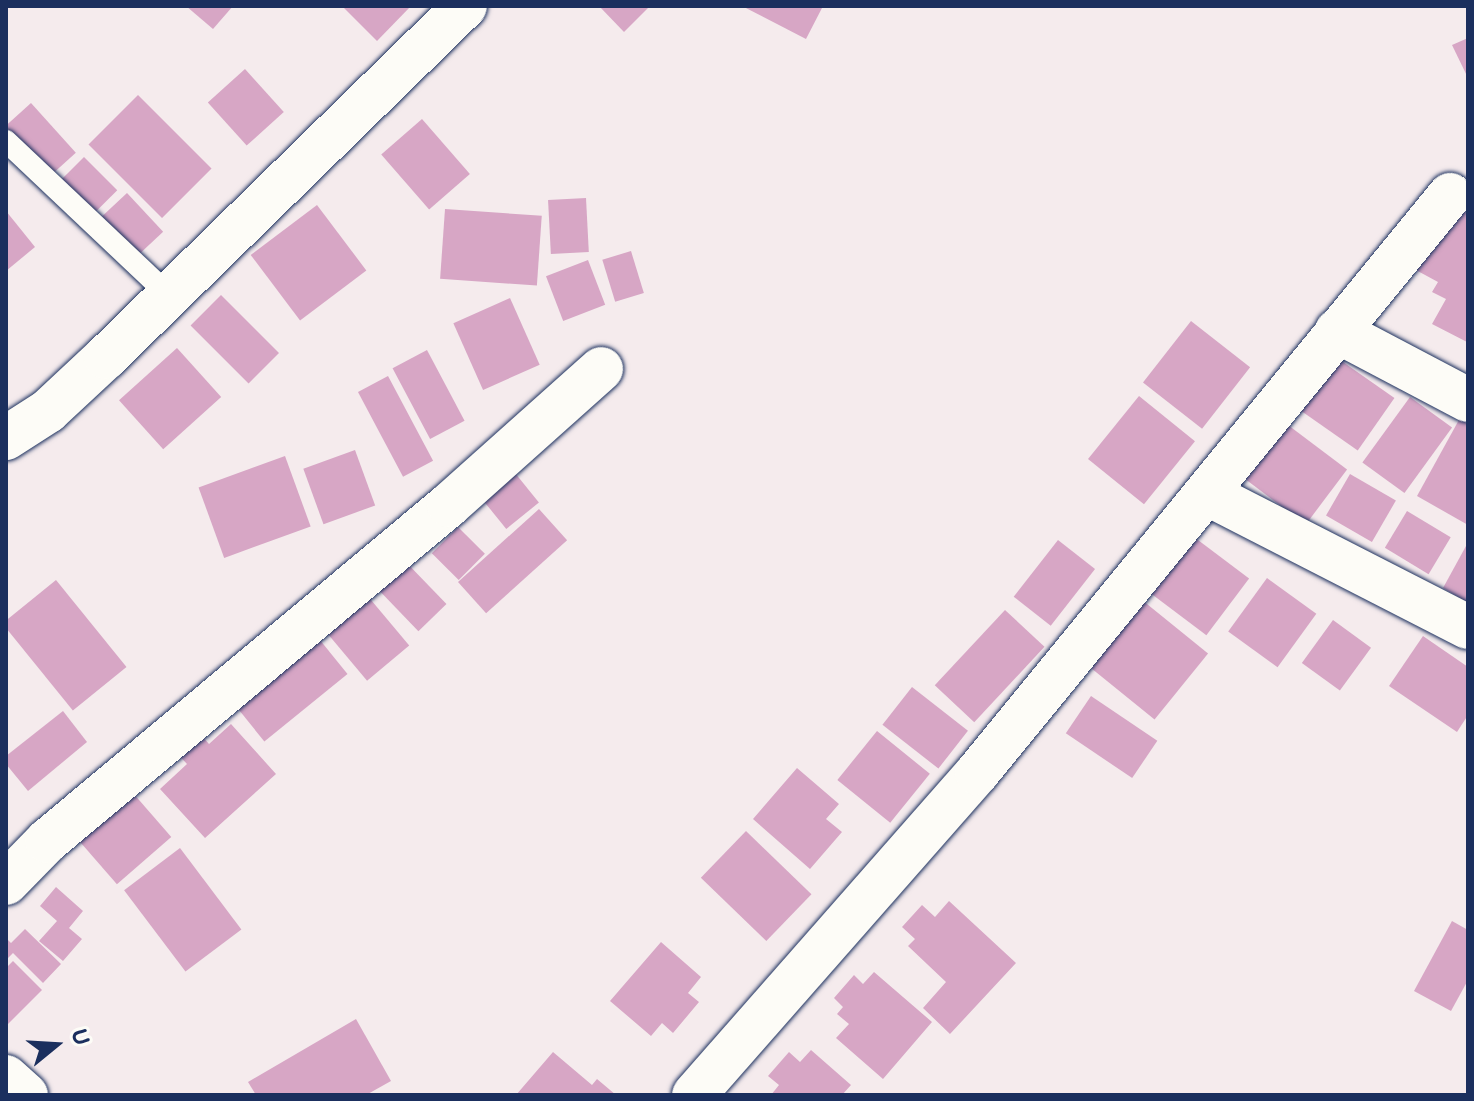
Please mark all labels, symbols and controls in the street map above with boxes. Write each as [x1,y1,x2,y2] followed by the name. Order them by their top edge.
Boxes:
[16,1005,96,1085] north arrow
[64,1026,95,1049] text: U

